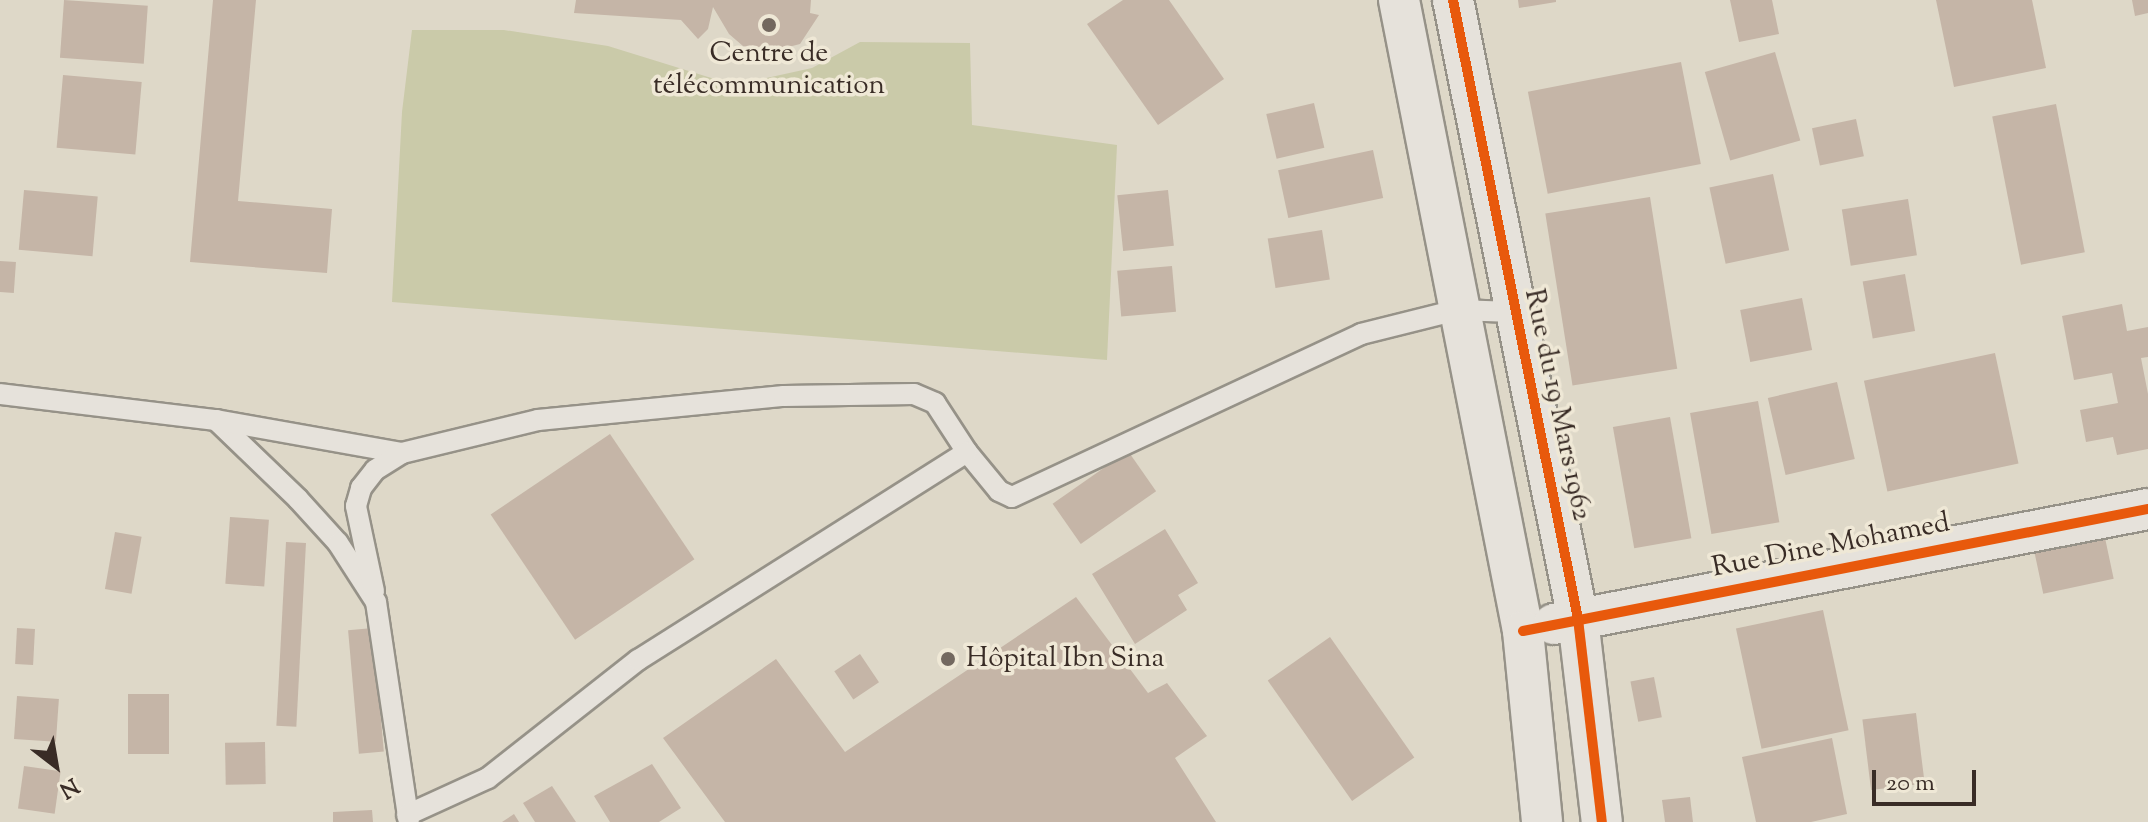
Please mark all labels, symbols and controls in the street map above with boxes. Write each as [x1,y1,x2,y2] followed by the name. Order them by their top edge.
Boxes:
[760,16,778,34] marker: Centre de télécommunication
[653,37,885,103] place label: Centre de télécommunication
[1516,286,1598,524] street label: Rue du 19 Mars 1962
[1709,506,1953,586] street label: Rue Dine Mohamed
[966,642,1164,676] place label: Hôpital Ibn Sina
[937,648,959,670] marker: Hôpital Ibn Sina
[16,726,96,806] north arrow
[1876,754,1980,804] scale bar
[1886,767,1935,801] text: 20 m
[53,768,84,805] text: N

